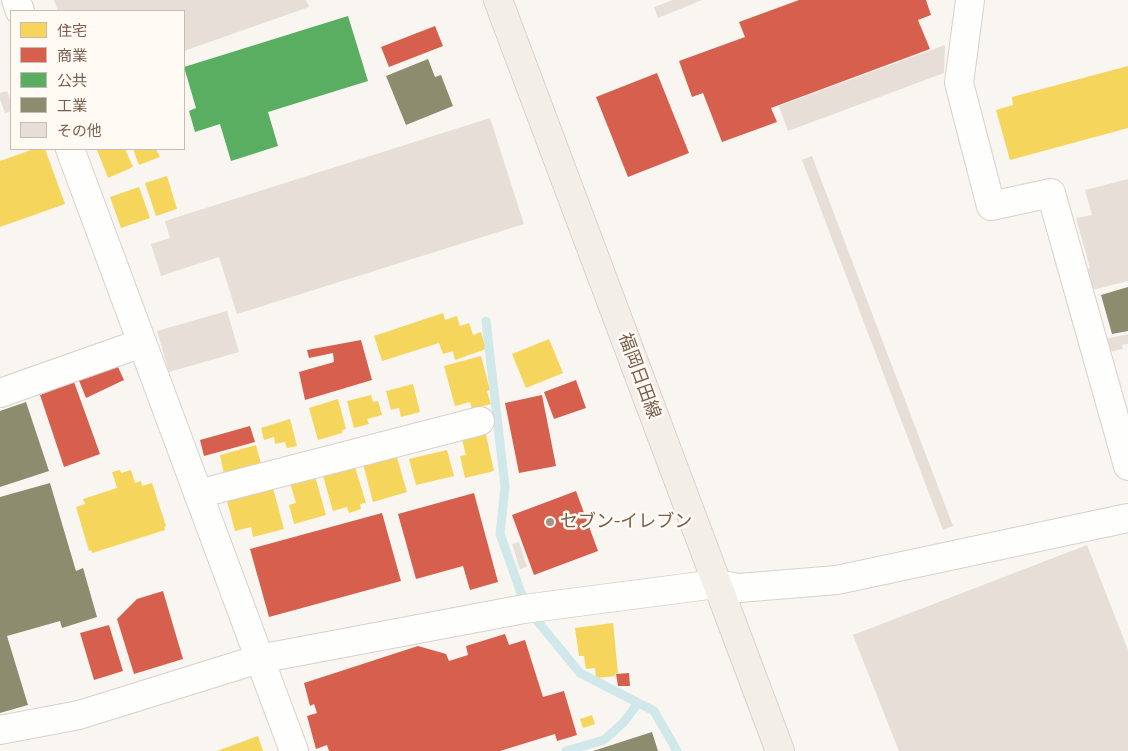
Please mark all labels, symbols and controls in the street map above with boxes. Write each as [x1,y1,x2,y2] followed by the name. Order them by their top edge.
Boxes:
[10,10,185,150] legend
[57,22,87,40] text: 住宅
[57,47,87,65] text: 商業
[57,72,87,90] text: 公共
[57,97,87,115] text: 工業
[57,122,102,140] text: その他
[613,330,665,422] street label: 福岡日田線
[560,511,692,533] place label: セブン-イレブン
[544,516,556,528] marker: セブン-イレブン

